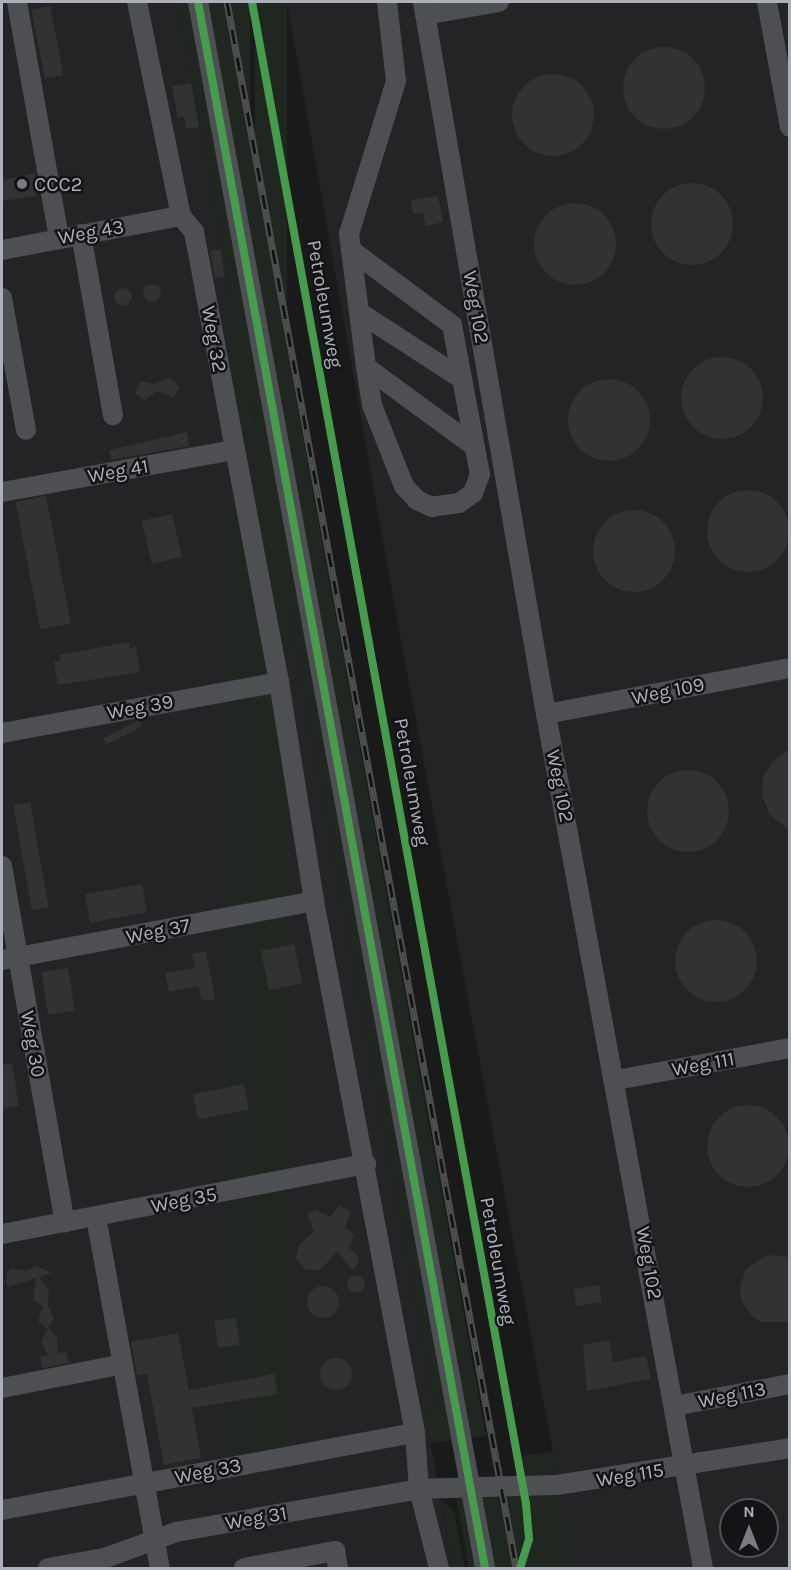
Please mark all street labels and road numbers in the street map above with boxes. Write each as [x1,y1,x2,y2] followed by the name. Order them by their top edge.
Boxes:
[56,214,126,250] street label: Weg 43
[302,238,348,370] street label: Petroleumweg
[458,269,494,345] street label: Weg 102
[196,304,232,374] street label: Weg 32
[86,454,150,488] street label: Weg 41
[630,672,706,710] street label: Weg 109
[105,689,175,725] street label: Weg 39
[389,716,435,848] street label: Petroleumweg
[541,748,579,824] street label: Weg 102
[124,913,192,949] street label: Weg 37
[15,1009,51,1079] street label: Weg 30
[670,1047,736,1081] street label: Weg 111
[149,1182,219,1218] street label: Weg 35
[475,1195,521,1327] street label: Petroleumweg
[631,1225,667,1301] street label: Weg 102
[696,1377,768,1413] street label: Weg 113
[173,1453,243,1489] street label: Weg 33
[595,1458,665,1492] street label: Weg 115
[223,1501,289,1535] street label: Weg 31

